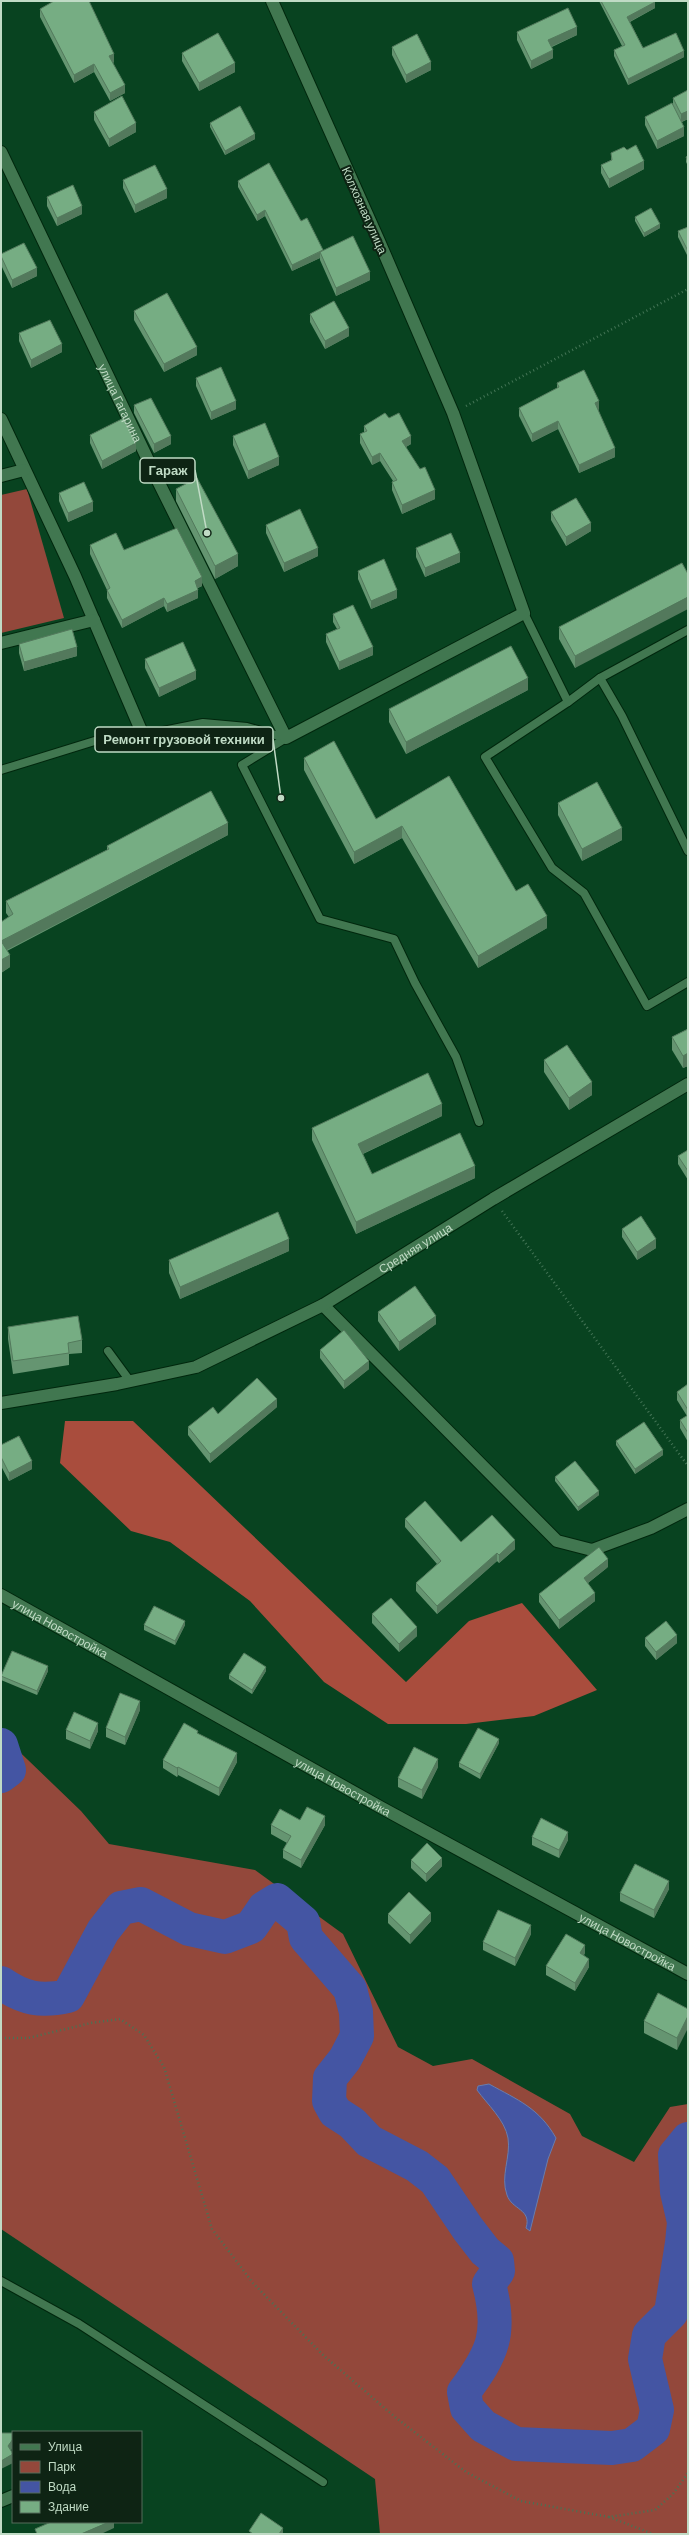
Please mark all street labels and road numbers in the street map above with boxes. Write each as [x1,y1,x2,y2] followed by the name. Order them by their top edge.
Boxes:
[339,164,391,256] street label: Колхозная улица
[95,361,146,445] street label: улица Гагарина
[376,1219,454,1276] street label: Средняя улица
[10,1596,111,1661] street label: улица Новостройка
[292,1754,394,1819] street label: улица Новостройка
[577,1909,679,1973] street label: улица Новостройка

